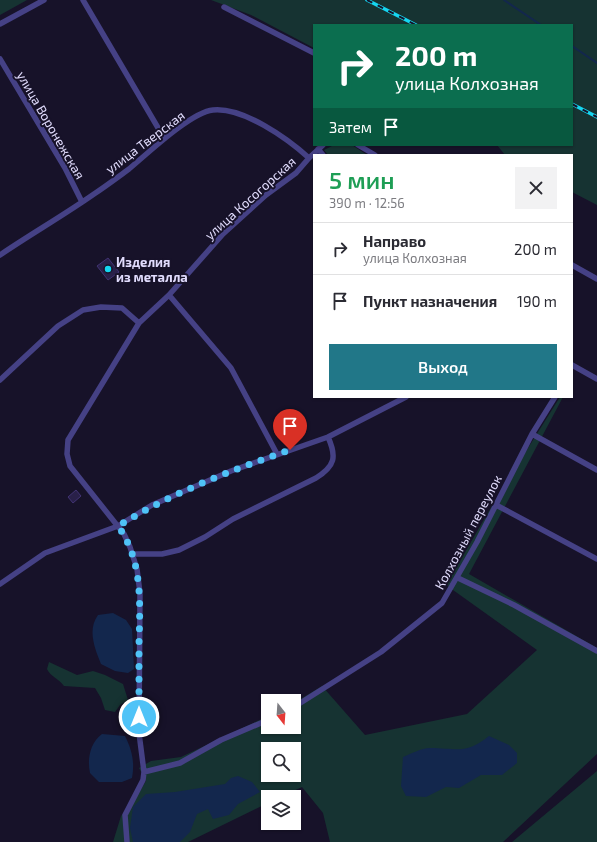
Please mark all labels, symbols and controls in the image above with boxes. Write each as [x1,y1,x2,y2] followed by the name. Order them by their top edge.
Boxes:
[395,38,477,72] text: 200 m
[329,40,381,92] icon: right
[14,68,88,182] street label: улица Воронежская
[395,72,539,94] text: улица Колхозная
[102,107,188,177] street label: улица Тверская
[380,116,402,138] icon: arrive
[329,118,372,136] text: Затем
[201,153,299,243] street label: улица Косогорская
[329,165,394,194] text: 5 мин
[515,167,557,209] button: close
[329,195,405,211] text: 390 m · 12:56
[363,232,426,250] text: Направо
[329,238,351,260] icon: right
[514,240,557,258] text: 200 m
[363,250,467,266] text: улица Колхозная
[116,254,188,285] place label: Изделия из металла
[103,264,113,274] marker: Изделия из металла
[329,290,351,312] icon: arrive
[363,292,497,310] text: Пункт назначения
[517,292,557,310] text: 190 m
[329,344,557,390] button: Выход
[273,409,307,450] pin
[279,415,301,437] icon: arrive
[431,472,505,592] street label: Колхозный переулок
[261,694,301,734] north arrow
[261,694,301,830] map controls
[118,696,160,738] position arrow
[261,742,301,782] button: search
[261,790,301,830] button: layers

